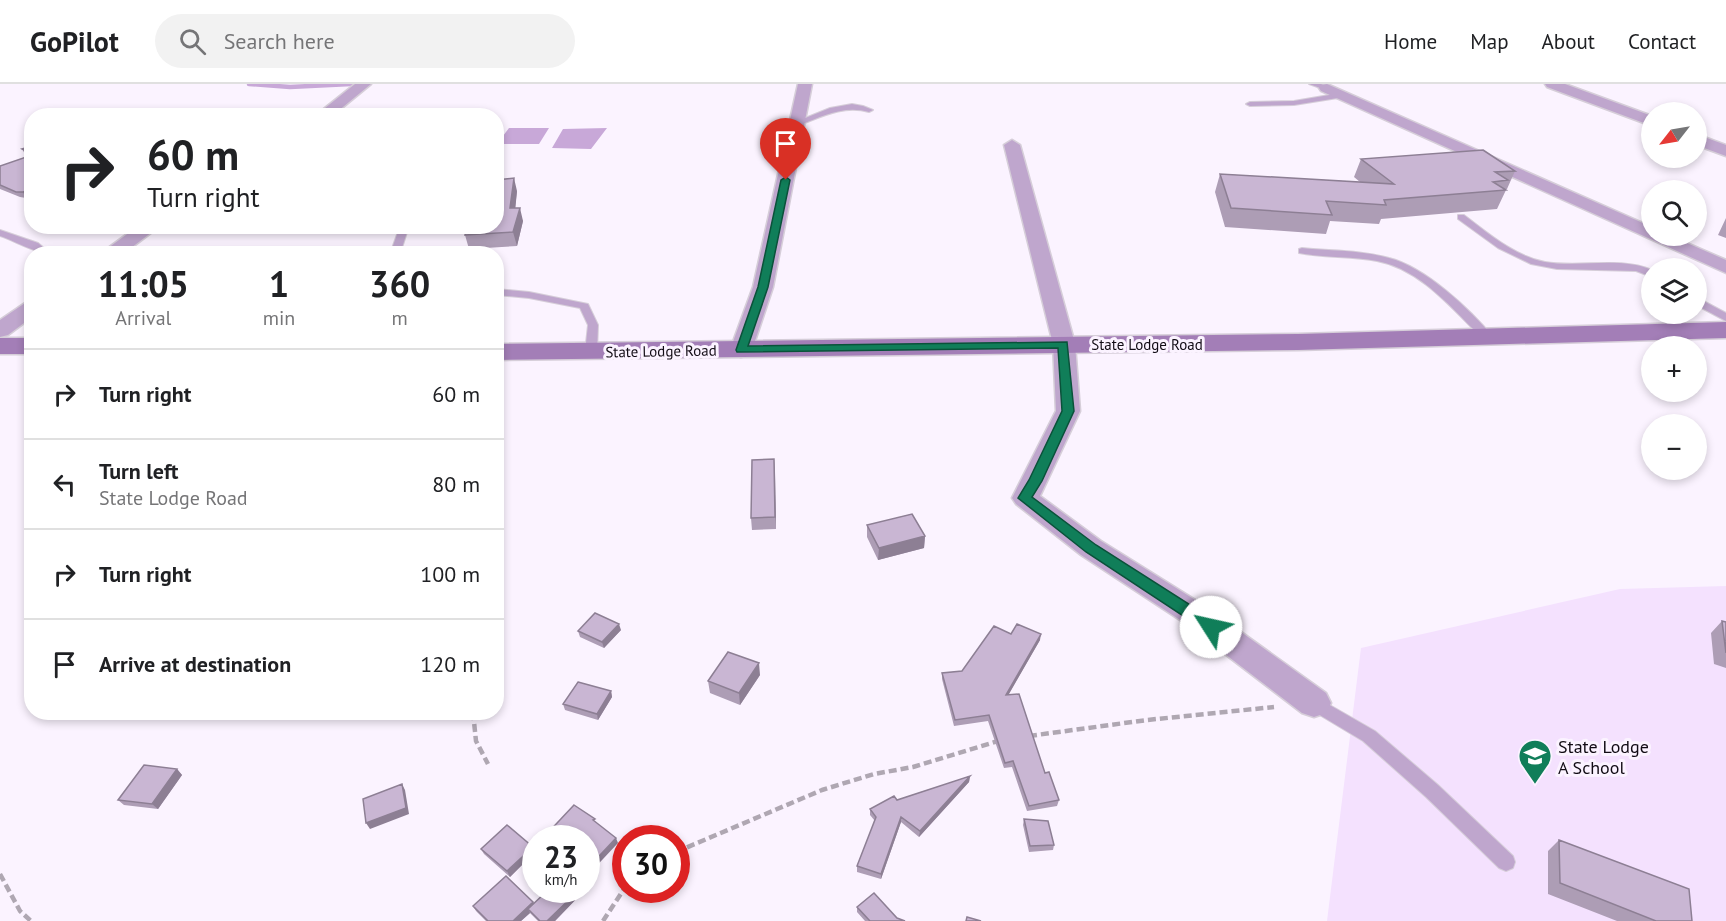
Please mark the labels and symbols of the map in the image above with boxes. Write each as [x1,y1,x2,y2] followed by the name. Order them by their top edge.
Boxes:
[1641,102,1707,168] north arrow
[760,118,811,180] pin
[1091,335,1203,354] street label: State Lodge Road
[605,341,717,361] street label: State Lodge Road
[1179,595,1243,659] position arrow
[1558,735,1649,779] place label: State Lodge A School
[1517,738,1553,785] school or university icon: State Lodge A School
[612,825,690,903] speed limit sign: 30

